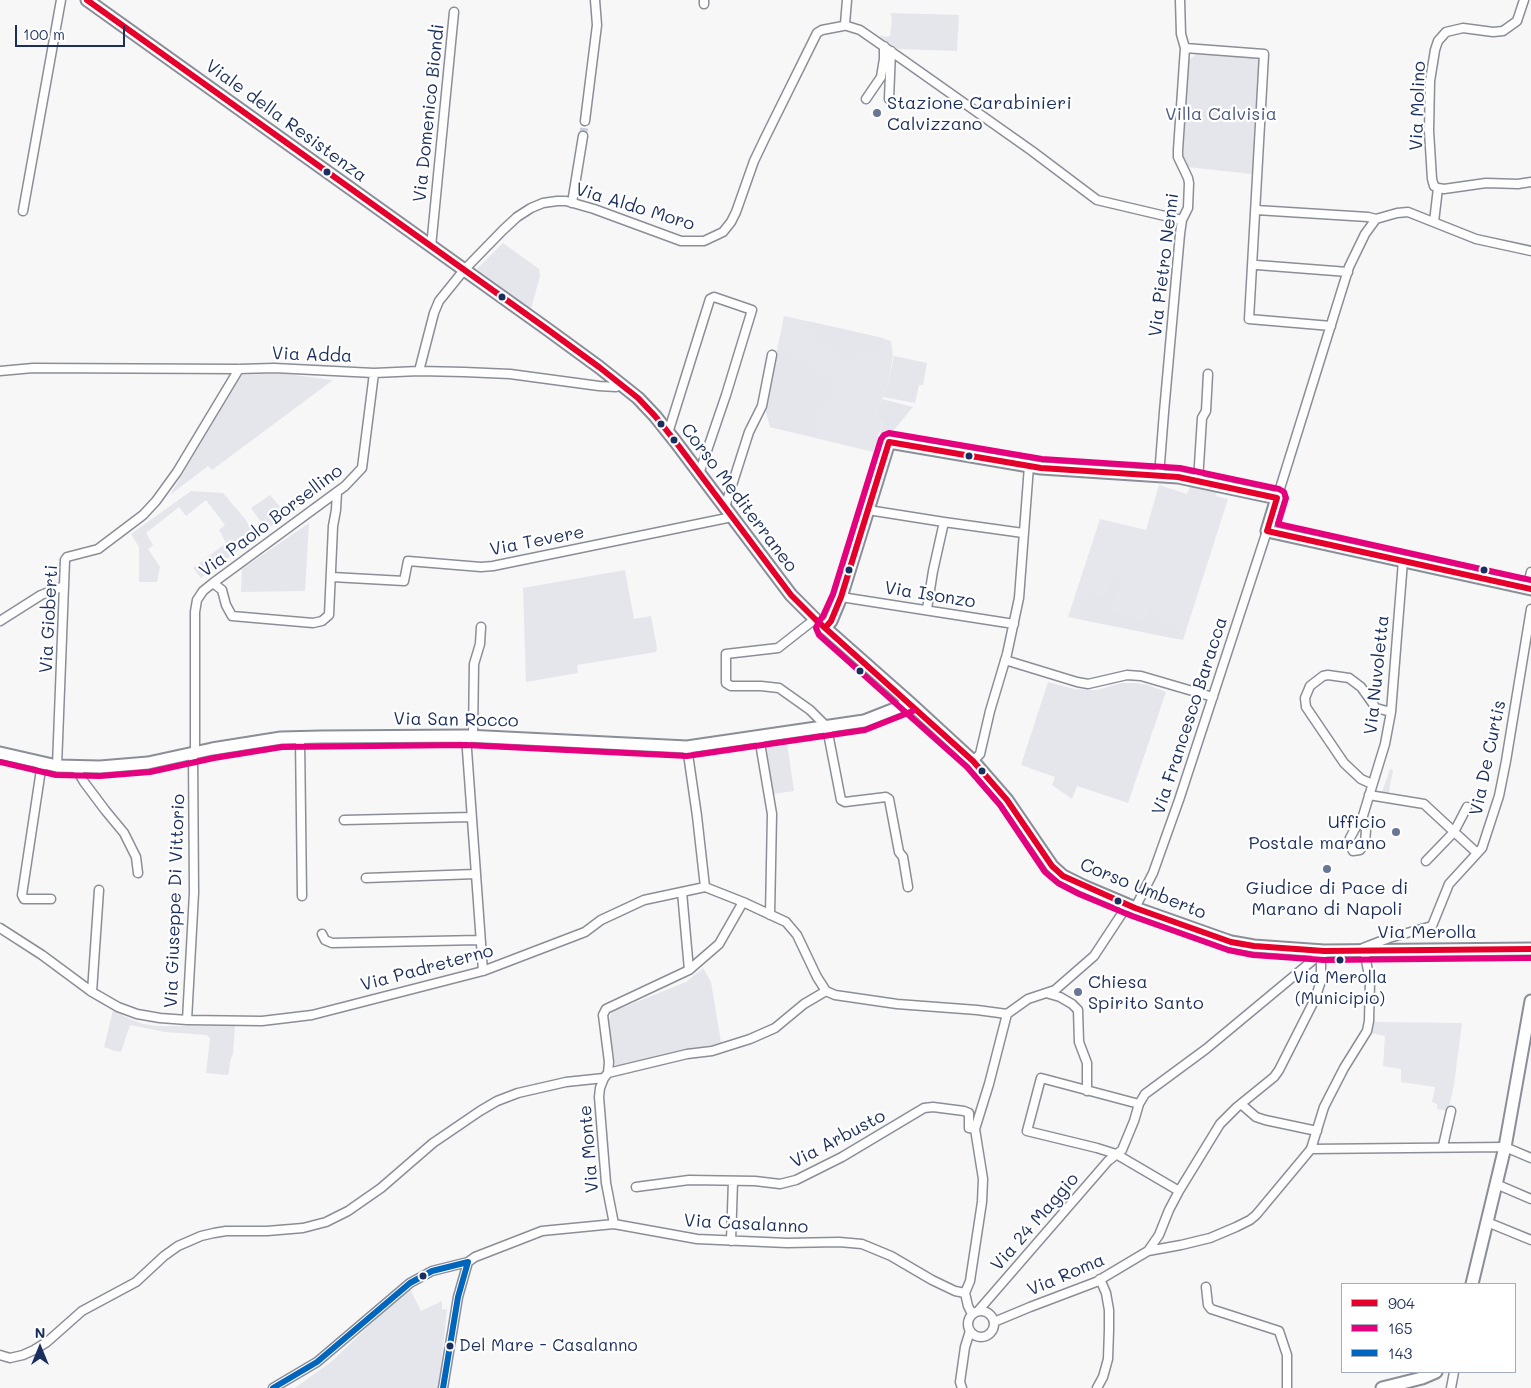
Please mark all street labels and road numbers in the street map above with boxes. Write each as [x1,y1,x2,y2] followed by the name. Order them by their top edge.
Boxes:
[409,23,449,203] street label: Via Domenico Biondi
[201,55,371,187] street label: Viale della Resistenza
[1406,61,1430,151] street label: Via Molino
[573,179,697,235] street label: Via Aldo Moro
[1144,192,1184,338] street label: Via Pietro Nenni
[271,343,353,367] street label: Via Adda
[676,420,802,576] street label: Corso Mediterraneo
[195,460,347,582] street label: Via Paolo Borsellino
[488,521,586,561] street label: Via Tevere
[35,564,63,674] street label: Via Gioberti
[883,577,977,613] street label: Via Isonzo
[1148,614,1232,818] street label: Via Francesco Baracca
[1360,614,1394,736] street label: Via Nuvoletta
[1465,698,1511,818] street label: Via De Curtis
[393,708,519,732] street label: Via San Rocco
[160,794,190,1008] street label: Via Giuseppe Di Vittorio
[1077,854,1209,924] street label: Corso Umberto
[1377,921,1477,943] street label: Via Merolla
[358,940,496,996] street label: Via Padreterno
[574,1104,604,1194] street label: Via Monte
[787,1105,889,1173] street label: Via Arbusto
[986,1168,1084,1276] street label: Via 24 Maggio
[683,1210,809,1238] street label: Via Casalanno
[1024,1249,1108,1301] street label: Via Roma

